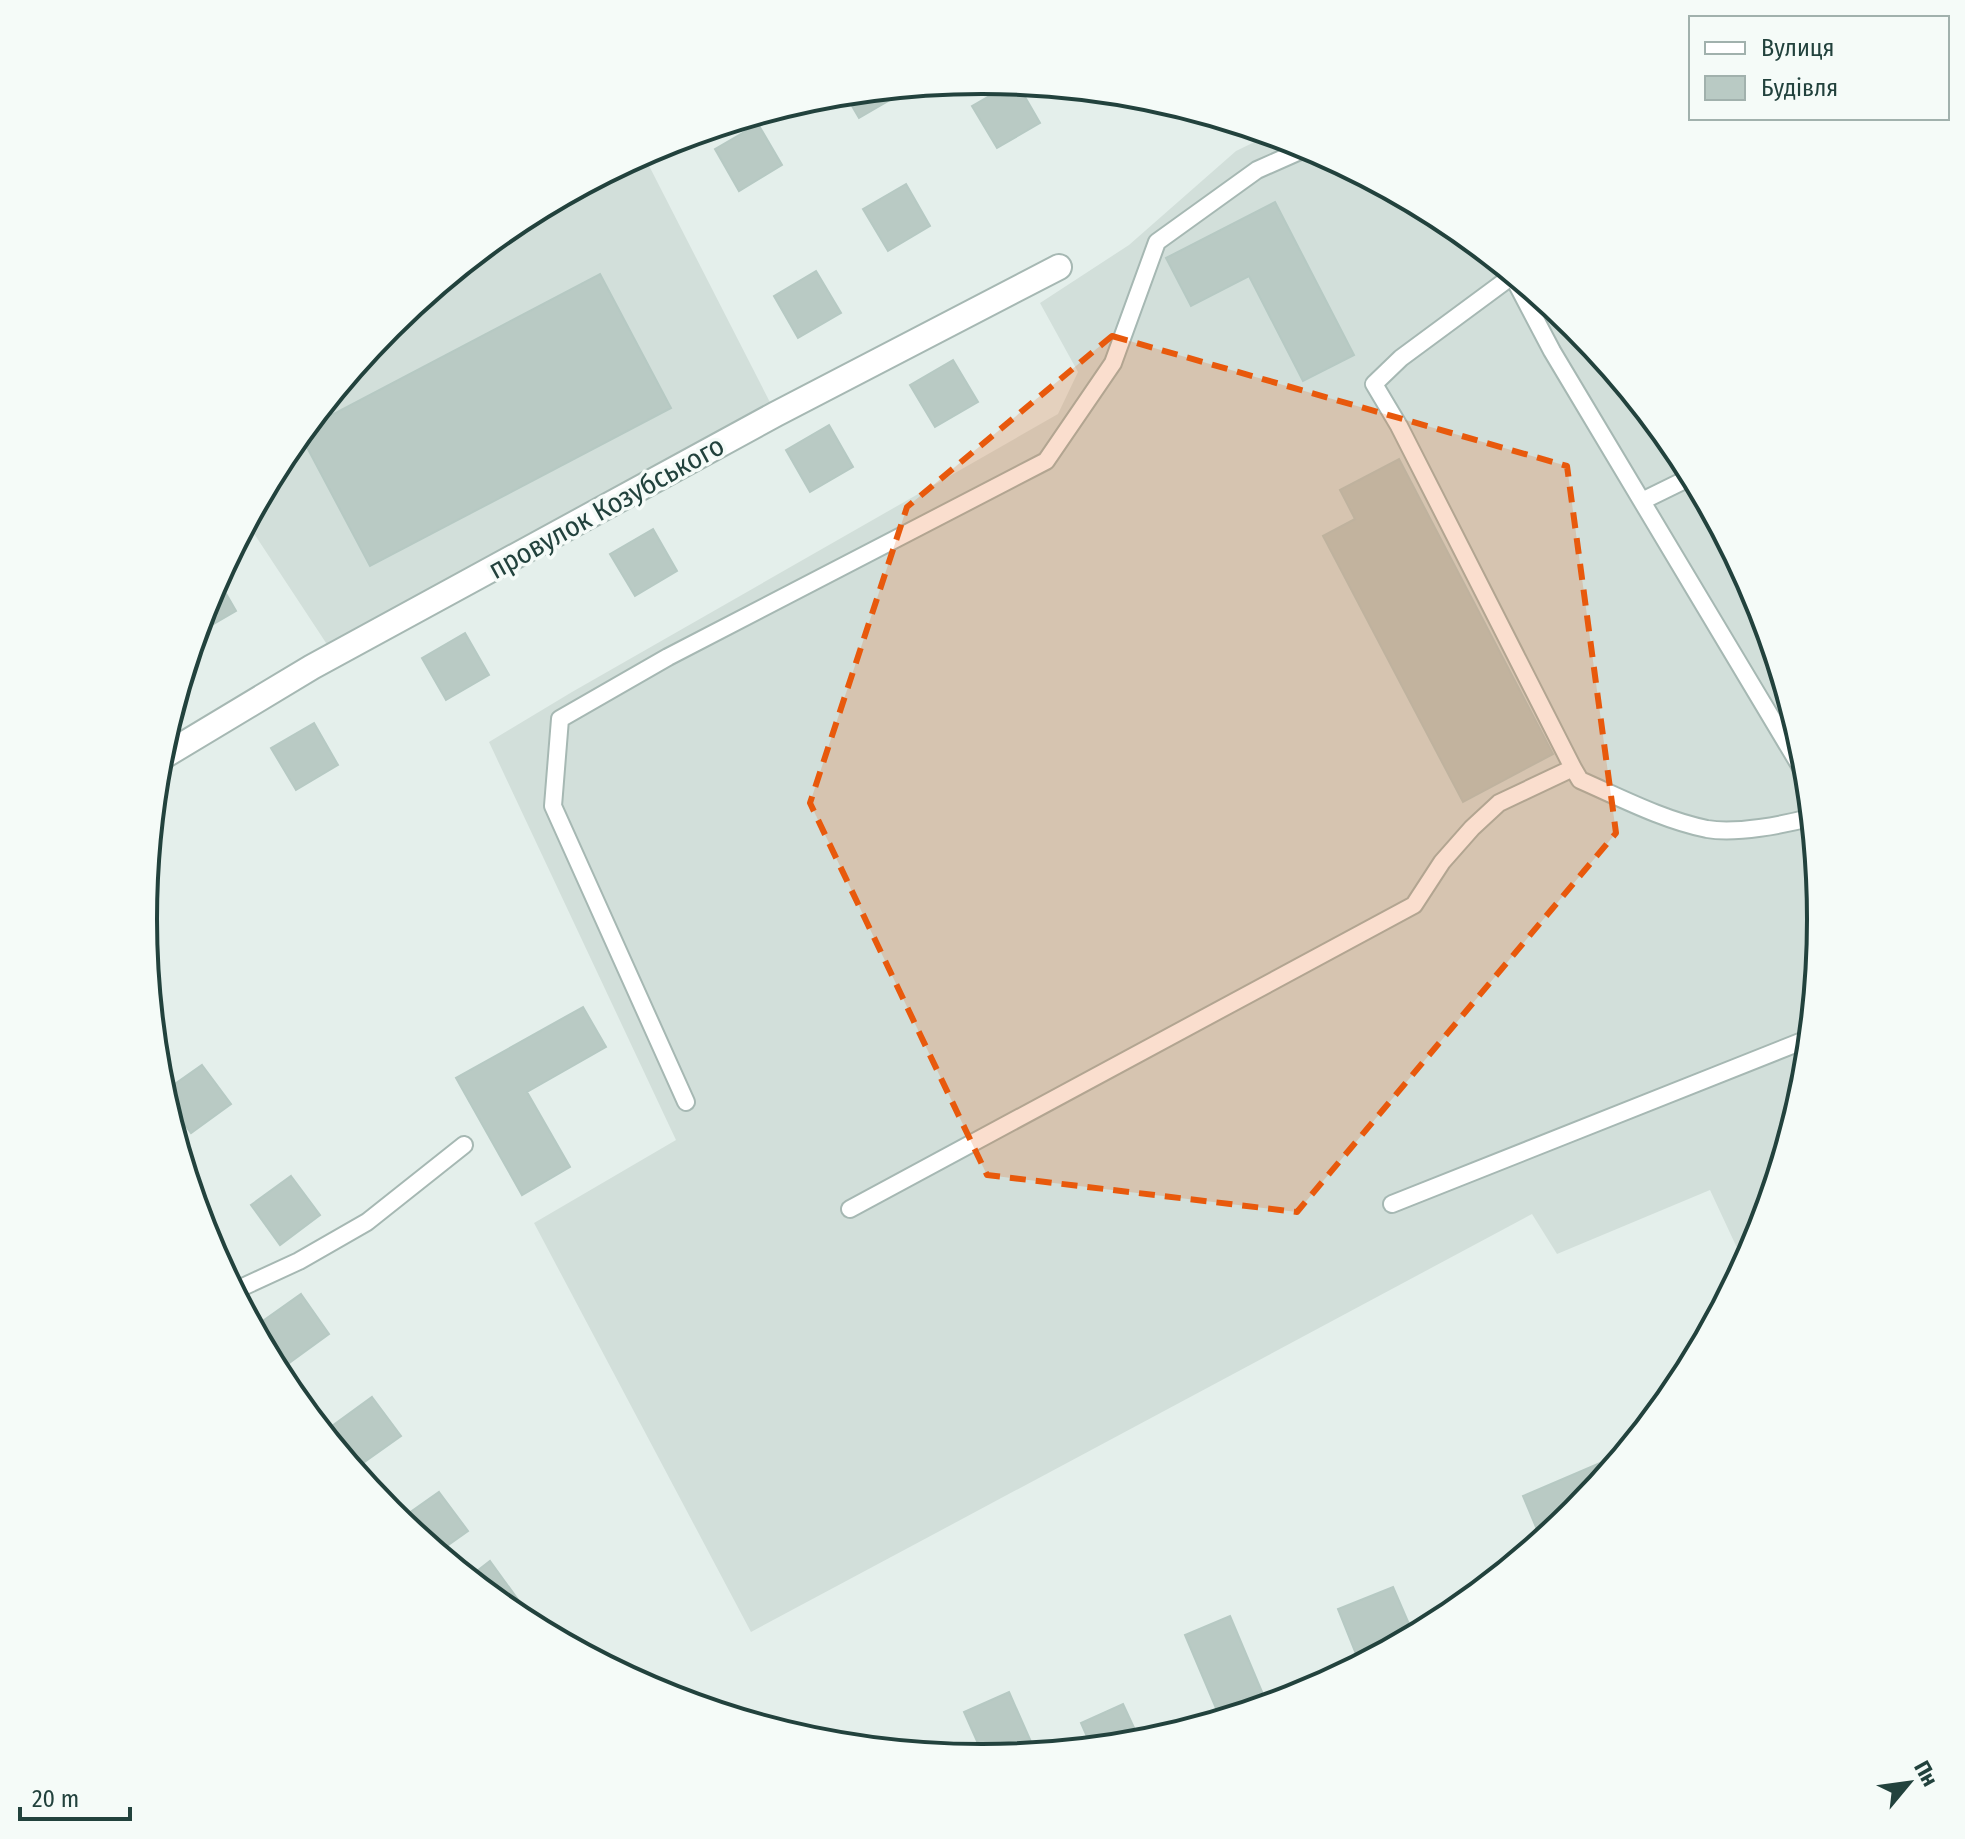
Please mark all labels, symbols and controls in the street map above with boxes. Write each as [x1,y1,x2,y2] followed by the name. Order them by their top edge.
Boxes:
[1689,16,1949,120] legend
[1761,34,1834,62] text: Вулиця
[1761,74,1838,102] text: Будівля
[483,429,730,586] street label: провулок Козубського
[1869,1743,1949,1823] north arrow
[1908,1756,1944,1791] text: Пн
[20,1771,130,1821] scale bar
[32,1785,79,1813] text: 20 m

